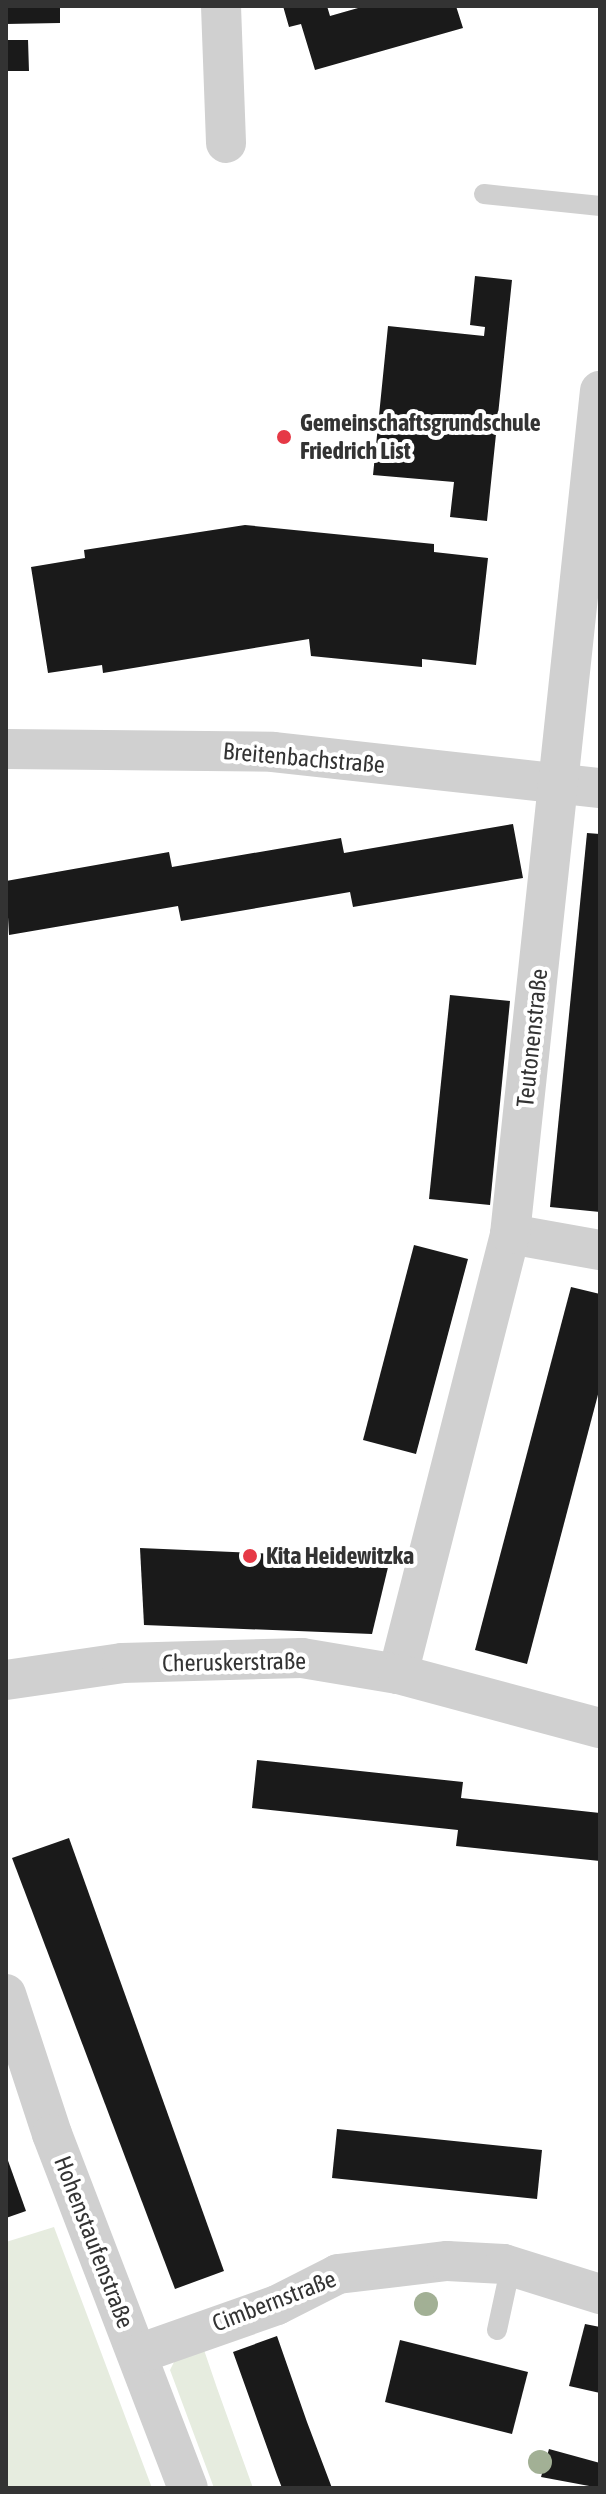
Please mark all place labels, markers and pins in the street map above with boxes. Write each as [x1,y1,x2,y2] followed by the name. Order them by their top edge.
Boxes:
[300,409,541,465] place label: Gemeinschaftsgrundschule Friedrich List
[275,428,293,446] marker: Gemeinschaftsgrundschule Friedrich List
[266,1542,414,1570] place label: Kita Heidewitzka
[241,1547,259,1565] marker: Kita Heidewitzka

